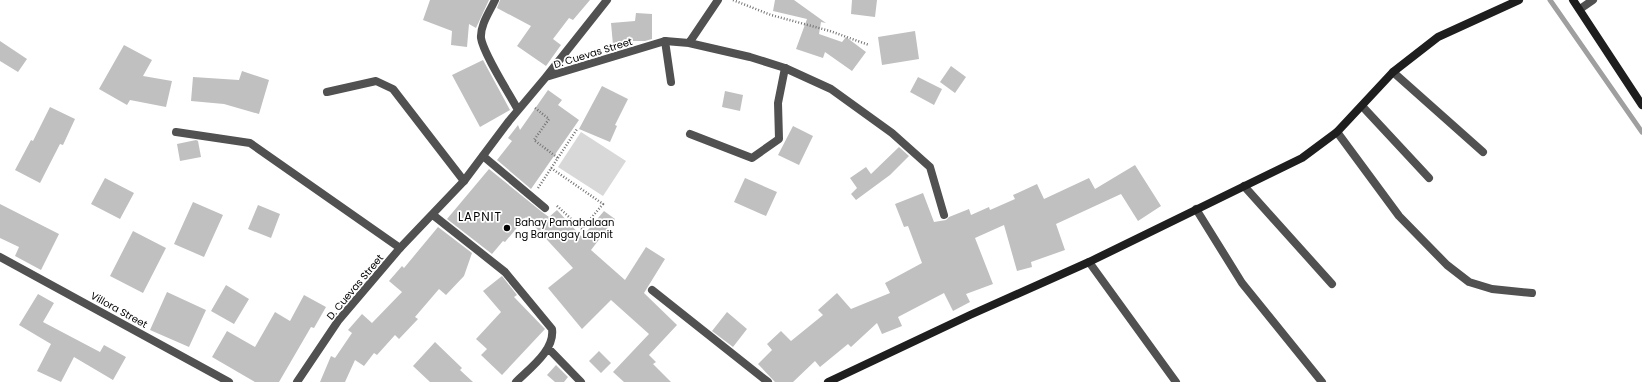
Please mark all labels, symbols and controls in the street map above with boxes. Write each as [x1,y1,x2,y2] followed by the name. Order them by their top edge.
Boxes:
[552,34,635,72] street label: D. Cuevas Street
[458,208,502,225] district label: LAPNIT
[515,215,615,242] place label: Bahay Pamahalaan ng Barangay Lapnit
[502,223,512,233] marker: Bahay Pamahalaan ng Barangay Lapnit
[323,251,387,323] street label: D. Cuevas Street
[88,288,150,332] street label: Villora Street

